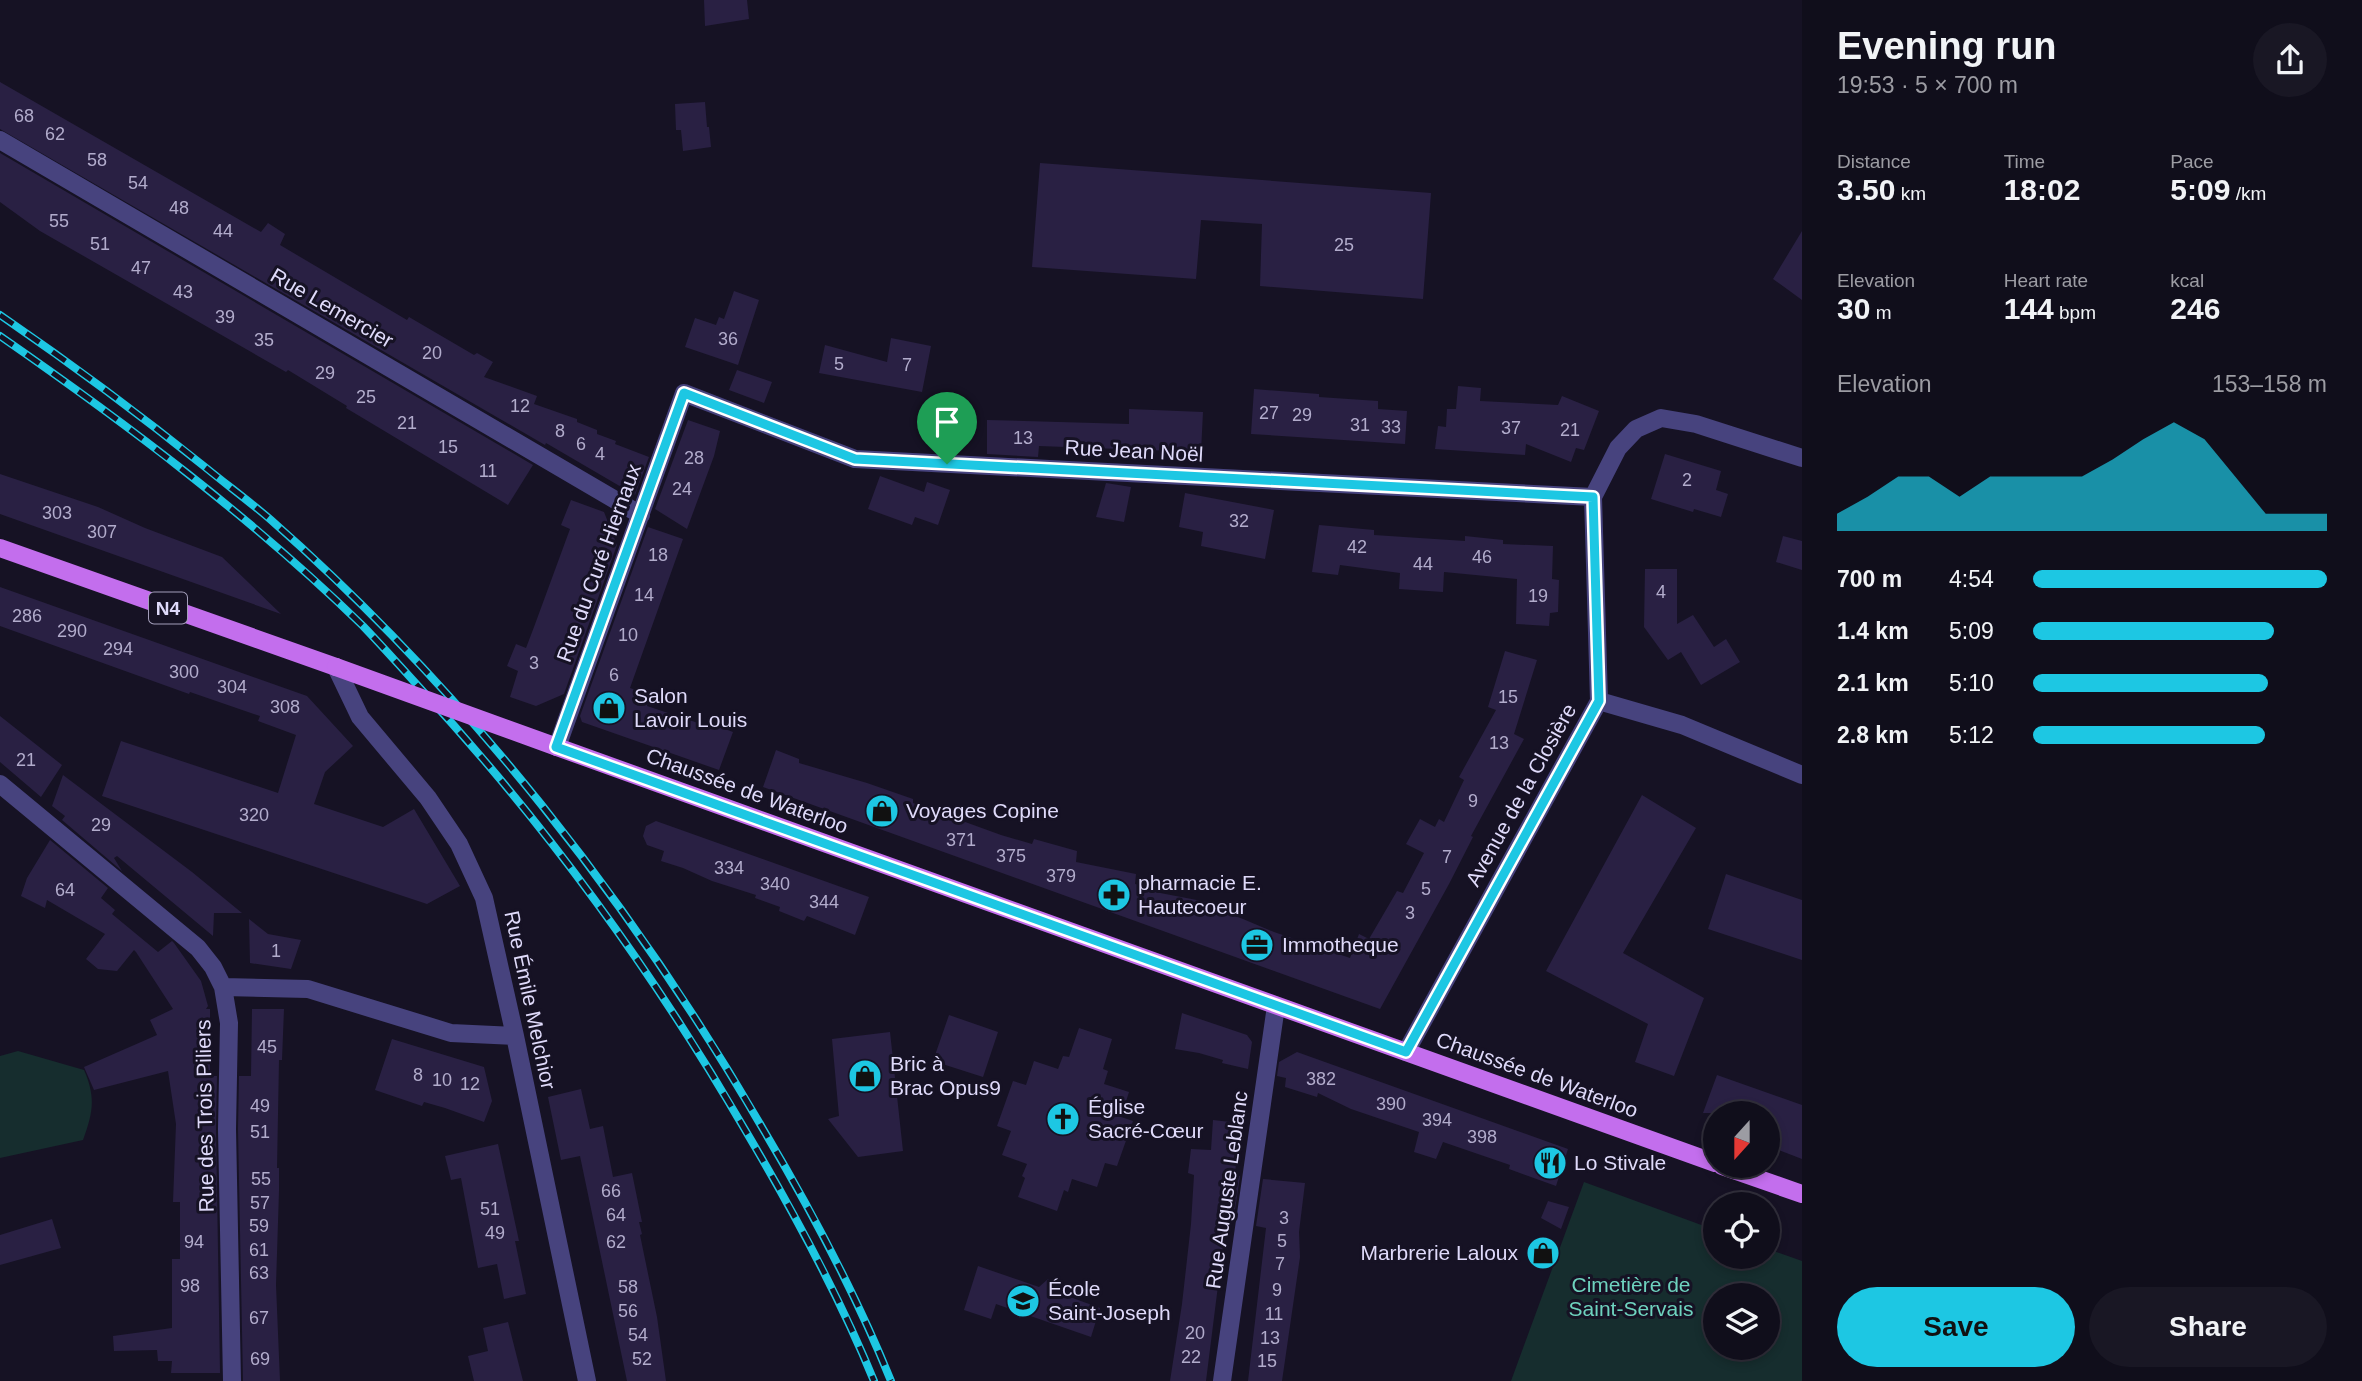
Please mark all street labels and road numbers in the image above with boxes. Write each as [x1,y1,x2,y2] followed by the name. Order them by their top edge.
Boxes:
[267,263,398,352] street label: Rue Lemercier
[1064,435,1204,466] street label: Rue Jean Noël
[552,460,645,665] street label: Rue du Curé Hiernaux
[149,593,187,624] road number: N4
[1461,699,1580,890] street label: Avenue de la Closière
[643,743,851,838] street label: Chaussée de Waterloo
[500,908,561,1091] street label: Rue Émile Melchior
[191,1020,218,1212] street label: Rue des Trois Piliers
[1433,1027,1641,1122] street label: Chaussée de Waterloo
[1201,1089,1252,1290] street label: Rue Auguste Leblanc

